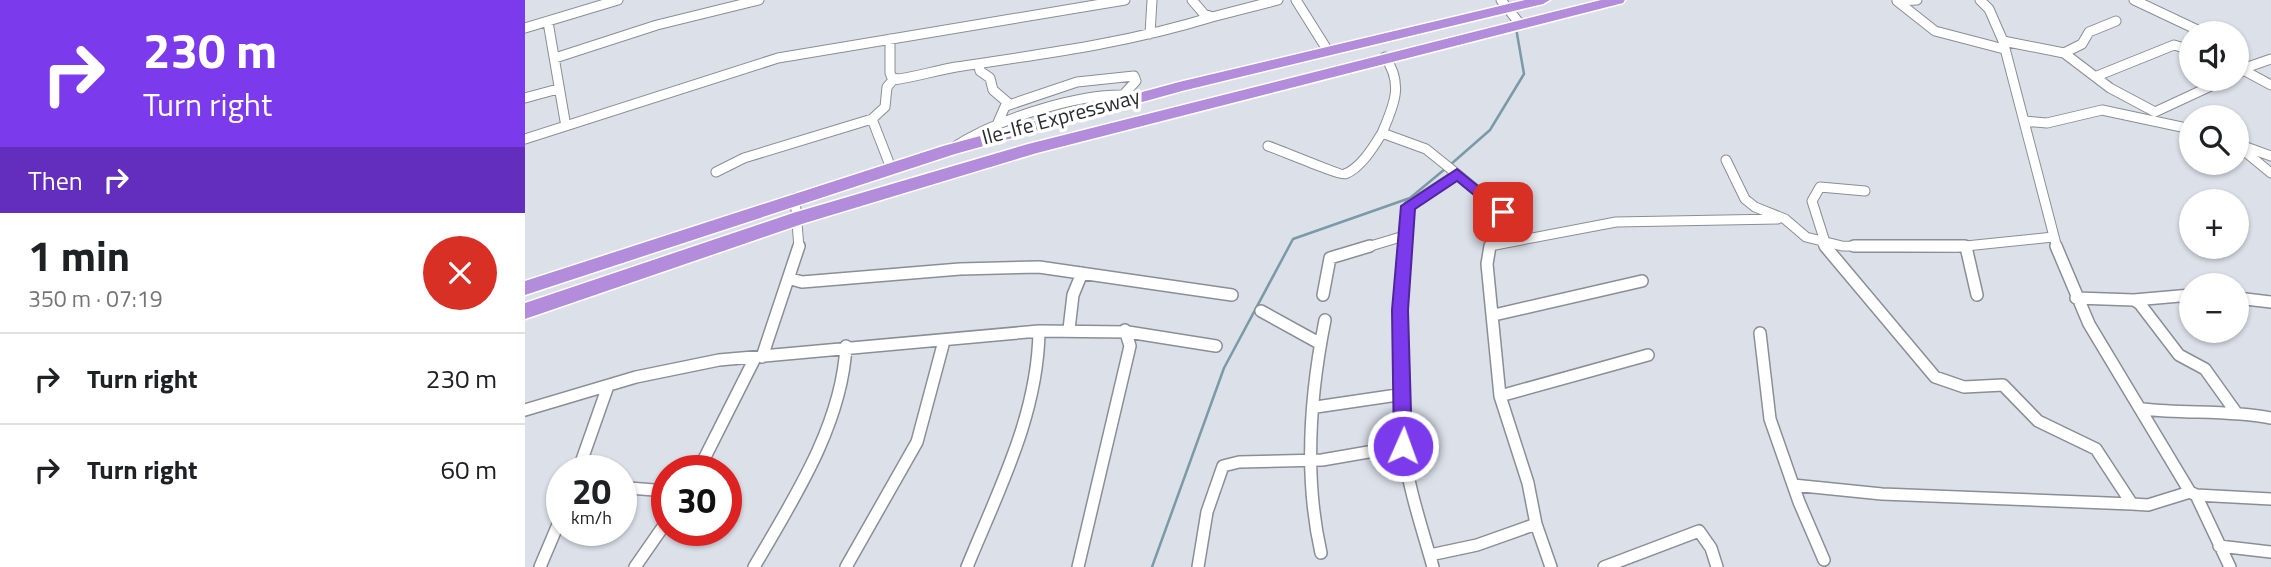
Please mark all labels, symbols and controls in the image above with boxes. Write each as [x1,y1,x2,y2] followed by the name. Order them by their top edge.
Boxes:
[143,12,277,87] text: 230 m
[2179,21,2249,343] map controls
[2179,21,2249,91] button: sound
[28,28,119,119] icon: right
[143,80,272,128] text: Turn right
[978,80,1143,153] street label: Ile-Ife Expressway
[2179,105,2249,175] button: search
[28,161,83,200] text: Then
[97,161,135,199] icon: right
[1473,182,1533,242] pin
[2179,189,2249,259] button: +
[1484,193,1522,231] icon: arrive
[28,223,130,287] text: 1 min
[423,236,497,310] button: close
[2179,273,2249,343] button: −
[28,281,163,316] text: 350 m · 07:19
[87,359,198,398] text: Turn right
[426,359,497,398] text: 230 m
[28,360,66,398] icon: right
[1366,409,1440,483] position arrow
[87,450,198,489] text: Turn right
[440,450,497,489] text: 60 m
[28,451,66,489] icon: right
[651,455,742,546] speed limit sign: 30
[572,464,611,518] text: 20
[571,504,612,531] text: km/h

